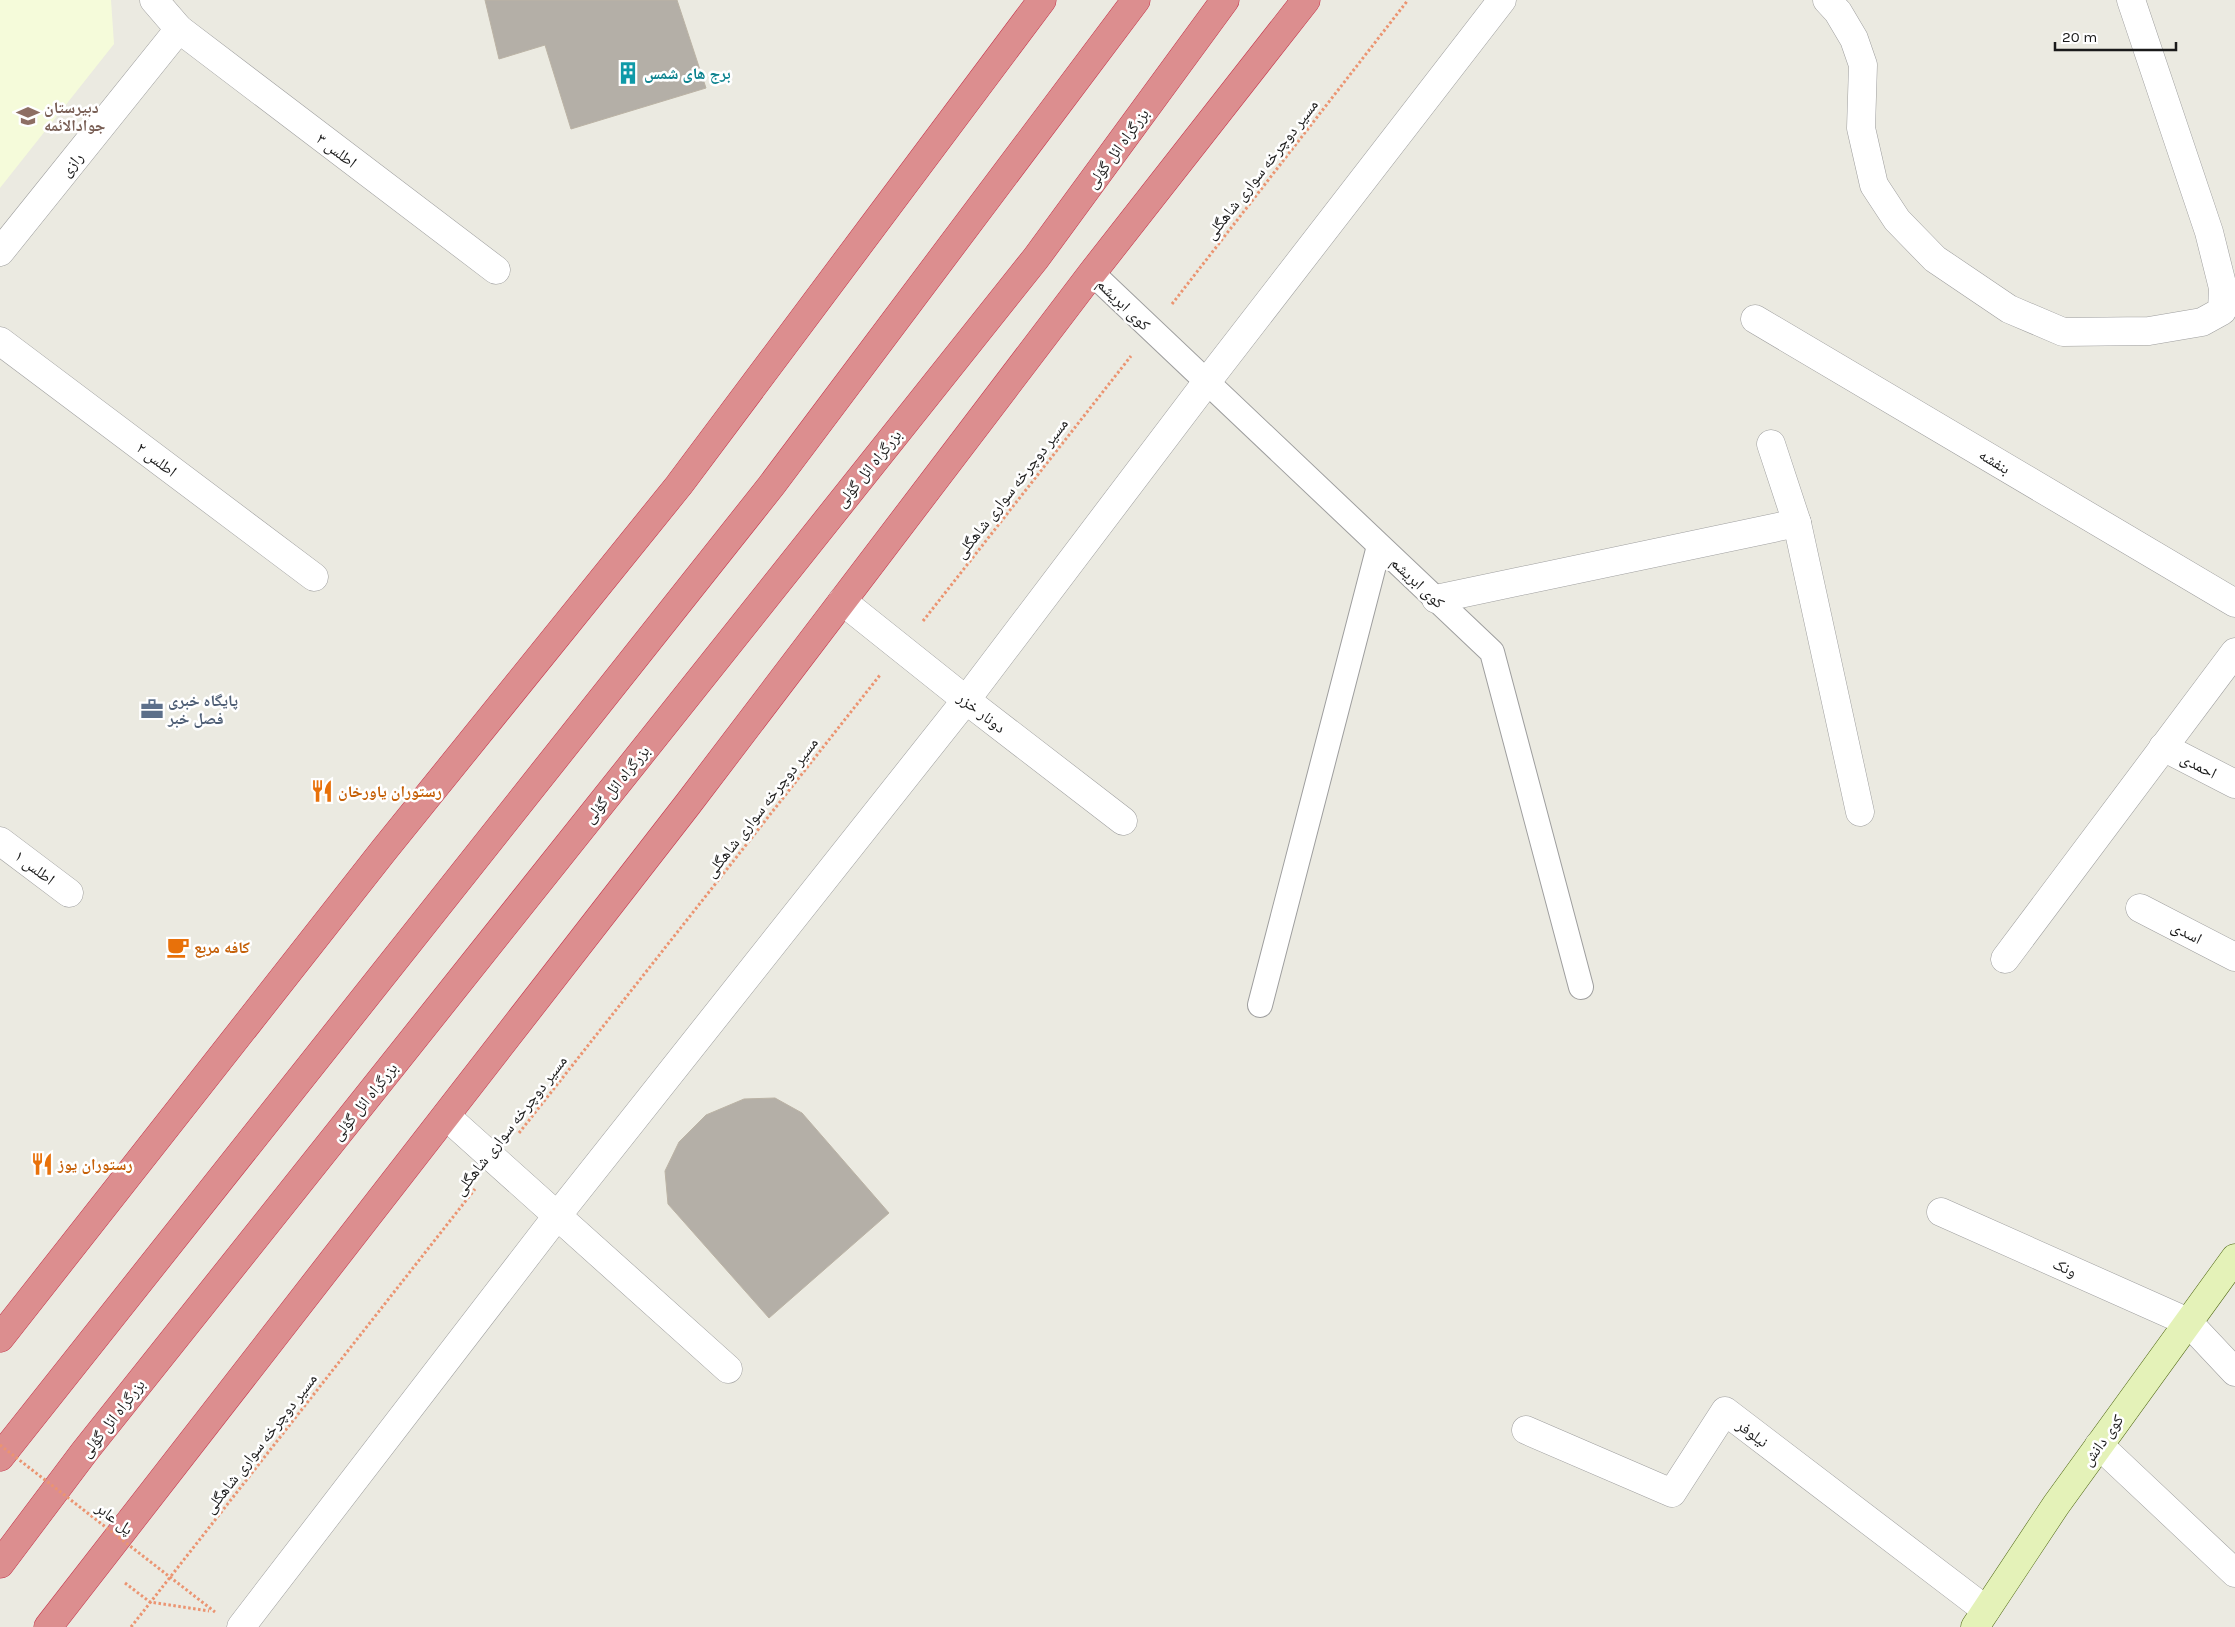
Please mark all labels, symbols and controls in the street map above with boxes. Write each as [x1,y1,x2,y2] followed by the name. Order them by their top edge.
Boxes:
[2055,20,2176,52] scale bar
[2062,28,2097,46] text: 20 m
[615,60,641,86] building icon: برج های شمس
[644,64,731,84] place label: برج های شمس
[1201,95,1323,244] street label: مسیر دوچرخه سواری شاهگلی
[44,98,105,135] place label: دبیرستان جوادالائمه
[15,103,41,129] school or university icon: دبیرستان جوادالائمه
[1082,105,1154,193] street label: بزرگراه ائل گؤلی
[312,129,361,172] street label: اطلس ۳
[56,148,88,181] street label: رازی
[1092,274,1155,335] street label: کوی ابریشم
[951,414,1073,563] street label: مسیر دوچرخه سواری شاهگلی
[831,426,906,512] street label: بزرگراه ائل گؤلی
[132,438,181,481] street label: اطلس ۲
[1976,445,2014,478] street label: بنفشه
[1386,553,1449,613] street label: کوی ابریشم
[953,687,1009,737] street label: دونار خزر
[167,691,238,728] place label: پایگاه خبری فصل خبر
[139,696,165,722] office icon: پایگاه خبری فصل خبر
[701,733,823,882] street label: مسیر دوچرخه سواری شاهگلی
[579,742,654,828] street label: بزرگراه ائل گؤلی
[2177,748,2220,783] street label: احمدی
[309,778,335,804] restaurant icon: رستوران یاورخان
[338,782,442,801] place label: رستوران یاورخان
[10,846,59,889] street label: اطلس ۱
[2168,917,2205,949] street label: اسدی
[165,934,191,960] cafe icon: کافه مربع
[194,938,250,958] place label: کافه مربع
[450,1051,572,1200] street label: مسیر دوچرخه سواری شاهگلی
[327,1059,402,1145] street label: بزرگراه ائل گؤلی
[29,1151,55,1177] restaurant icon: رستوران یوز
[57,1155,132,1174] place label: رستوران یوز
[2050,1254,2080,1281] street label: ونک
[200,1369,322,1518] street label: مسیر دوچرخه سواری شاهگلی
[76,1375,150,1462] street label: بزرگراه ائل گؤلی
[2077,1411,2128,1470] street label: کوی دانش
[1732,1415,1772,1451] street label: نیلوفر
[91,1497,137,1540] street label: پل عابر

